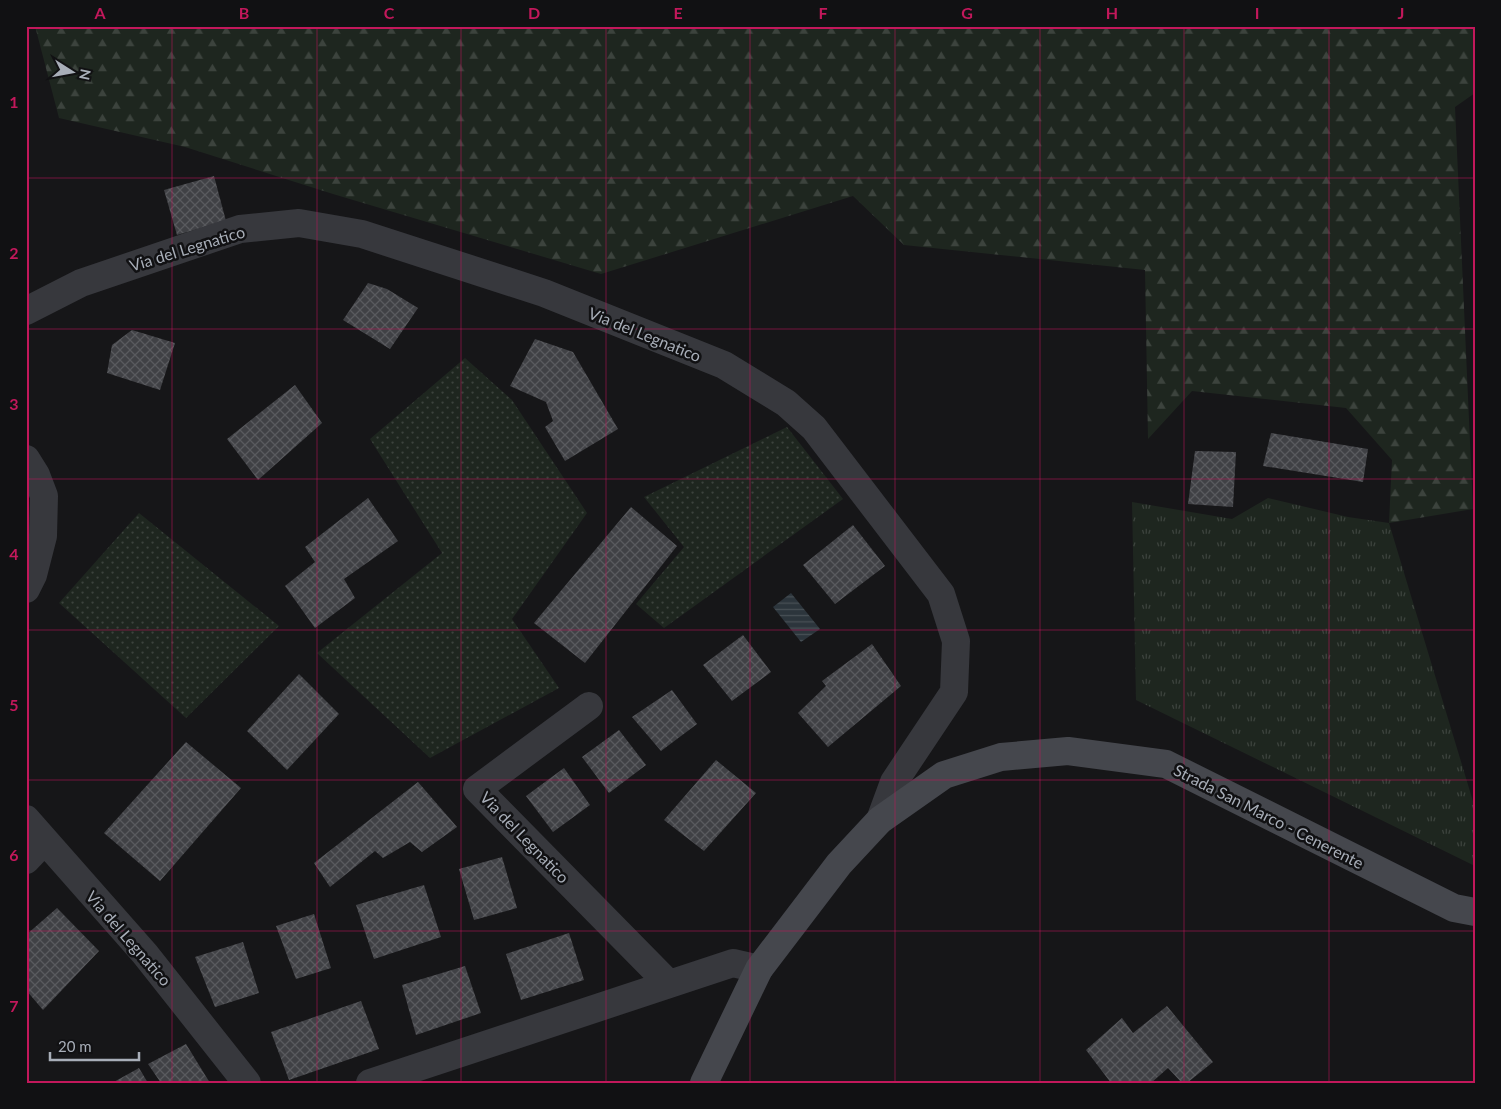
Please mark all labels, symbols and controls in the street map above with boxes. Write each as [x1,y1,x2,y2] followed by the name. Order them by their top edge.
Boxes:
[93,3,106,22] text: A
[239,3,249,22] text: B
[384,3,395,22] text: C
[528,3,540,22] text: D
[673,3,683,22] text: E
[818,3,828,22] text: F
[961,3,973,22] text: G
[1106,3,1118,22] text: H
[1255,3,1259,22] text: I
[1398,3,1404,22] text: J
[48,48,98,98] north arrow
[76,68,95,81] text: N
[9,92,19,111] text: 1
[127,221,247,275] street label: Via del Legnatico
[9,243,19,262] text: 2
[586,303,704,365] street label: Via del Legnatico
[9,394,19,413] text: 3
[9,544,19,563] text: 4
[9,695,19,714] text: 5
[1171,760,1367,872] street label: Strada San Marco - Cenerente
[477,787,573,887] street label: Via del Legnatico
[9,845,19,864] text: 6
[83,887,175,989] street label: Via del Legnatico
[9,996,19,1015] text: 7
[50,1029,139,1061] scale bar
[58,1037,92,1055] text: 20 m

